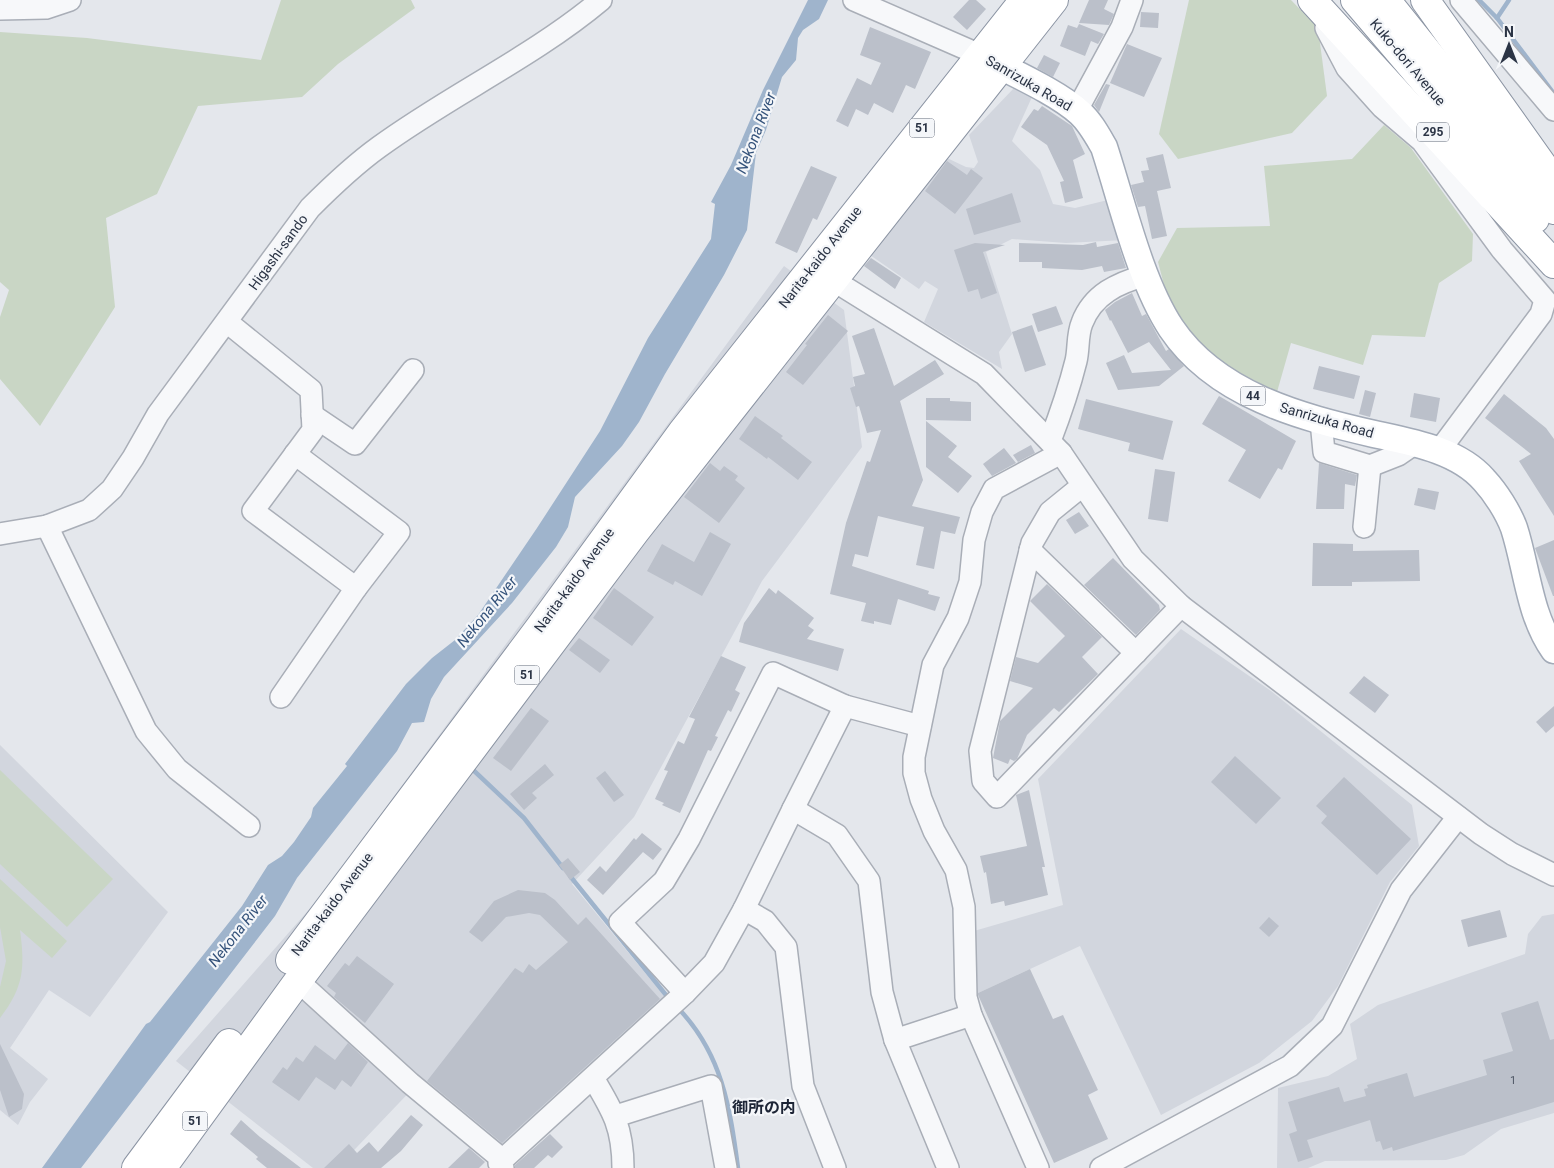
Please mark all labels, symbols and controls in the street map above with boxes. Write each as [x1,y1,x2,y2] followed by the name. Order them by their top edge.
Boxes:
[1367,15,1449,109] street label: Kuko-dori Avenue
[1484,20,1534,70] north arrow
[1504,24,1514,40] text: N
[983,52,1075,114] street label: Sanrizuka Road
[732,89,780,176] water label: Nekona River
[910,119,934,138] road number: 51
[1417,122,1449,142] road number: 295
[775,203,865,311] street label: Narita-kaido Avenue
[245,211,311,293] street label: Higashi-sando
[1240,386,1266,406] road number: 44
[1278,399,1376,441] street label: Sanrizuka Road
[531,525,617,635] street label: Narita-kaido Avenue
[453,572,522,651] water label: Nekona River
[514,666,540,684] road number: 51
[288,849,376,959] street label: Narita-kaido Avenue
[205,891,272,970] water label: Nekona River
[1510,1074,1516,1087] house number: 1
[732,1098,796,1117] district label: 御所の内
[182,1112,208,1130] road number: 51

